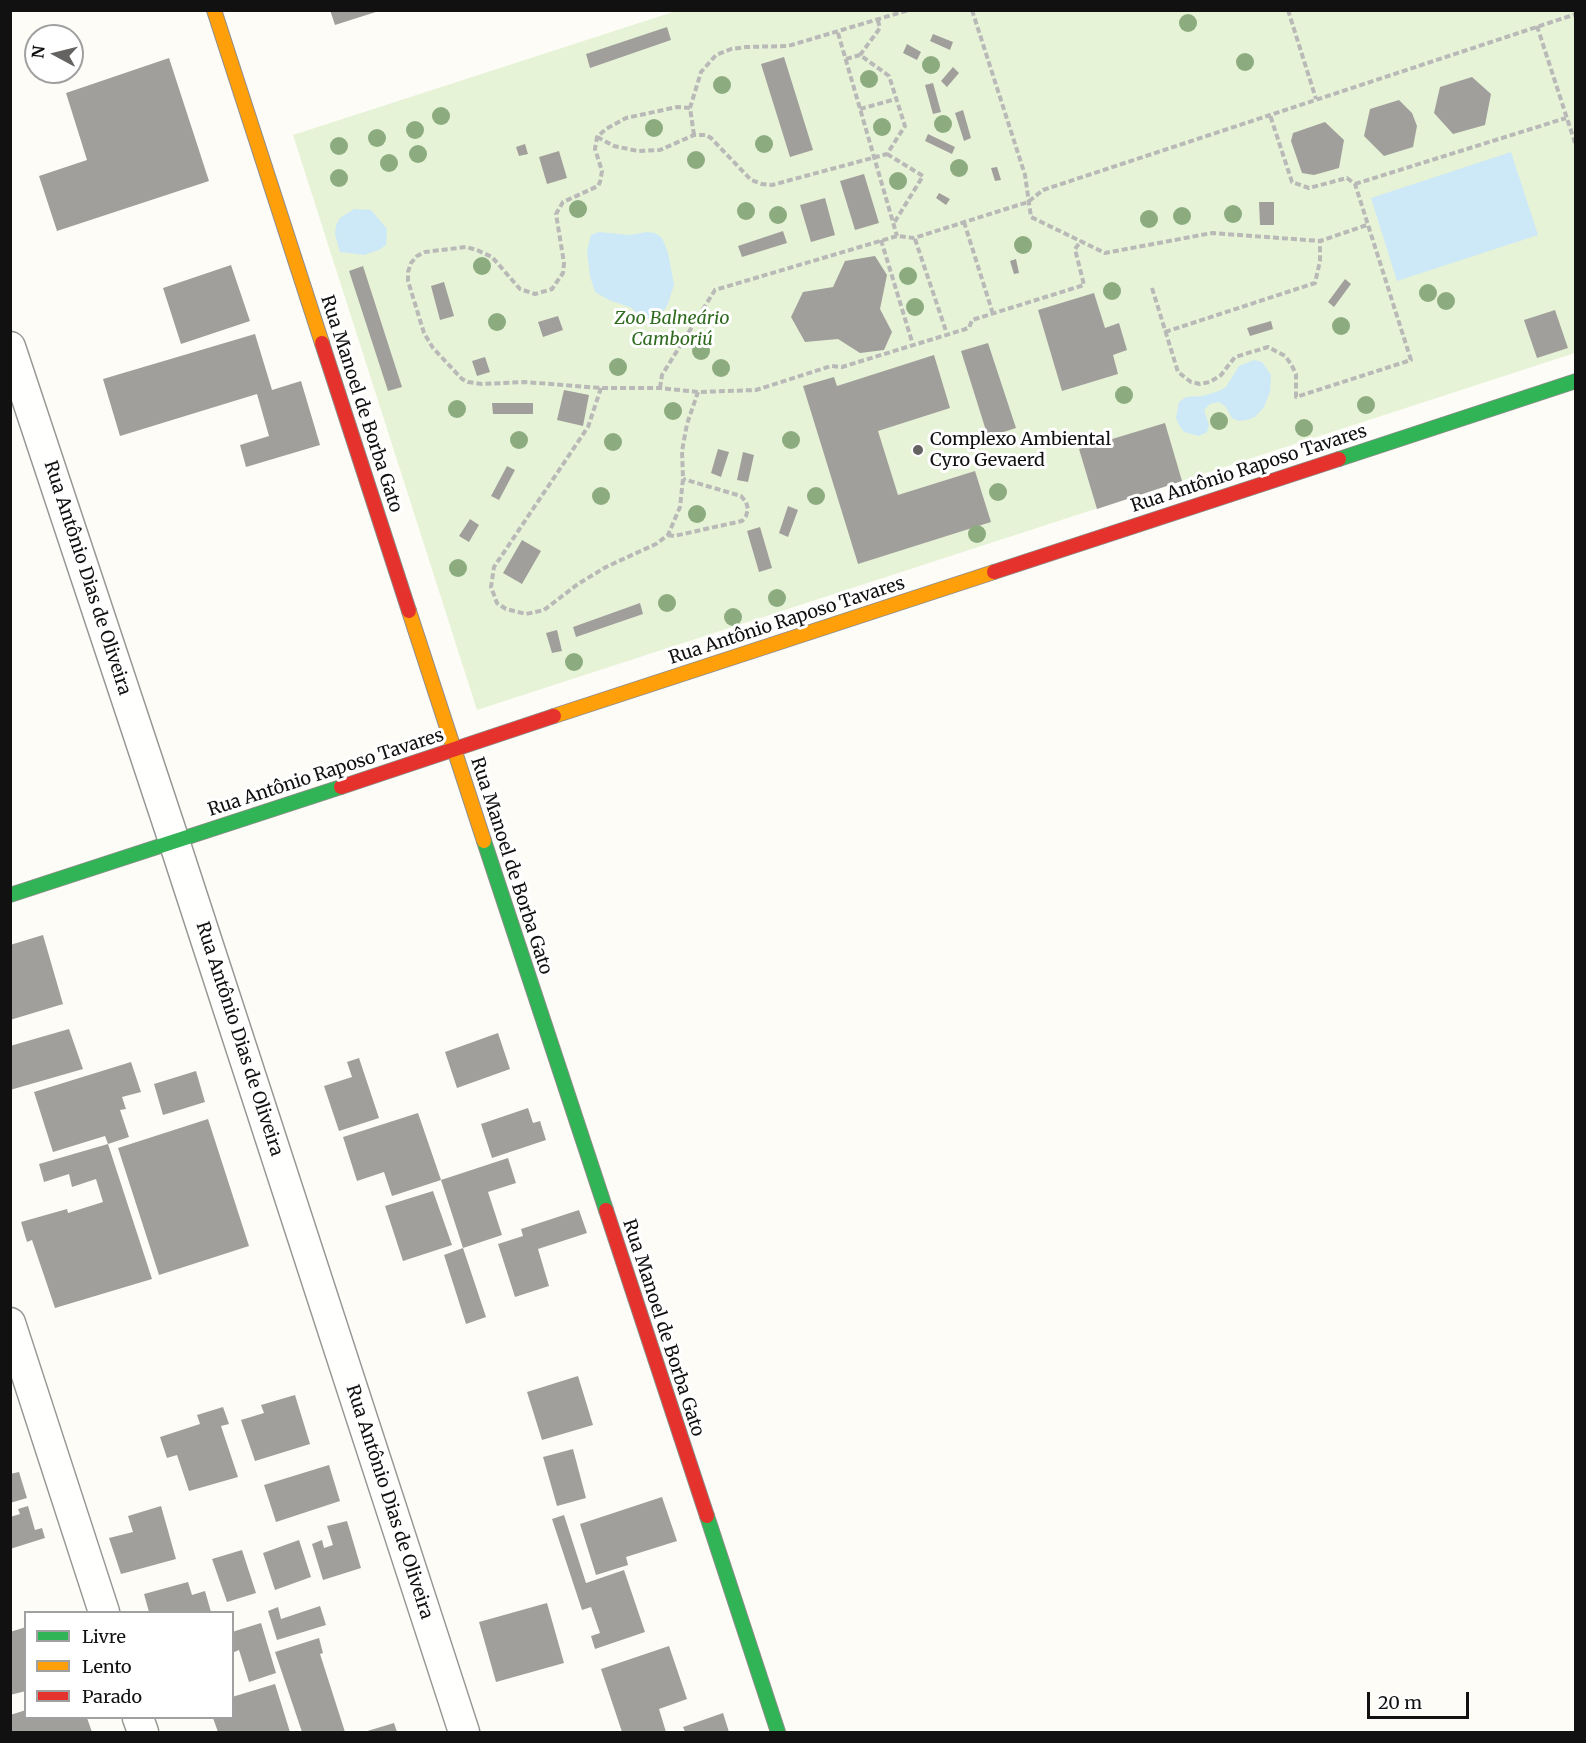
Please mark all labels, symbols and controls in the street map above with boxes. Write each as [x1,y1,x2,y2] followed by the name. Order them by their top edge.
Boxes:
[24,24,84,84] north arrow
[27,45,49,60] text: N
[316,293,406,515] street label: Rua Manoel de Borba Gato
[615,308,729,350] park label: Zoo Balneário Camboriú
[1128,421,1370,517] street label: Rua Antônio Raposo Tavares
[930,429,1111,472] place label: Complexo Ambiental Cyro Gevaerd
[911,443,925,457] marker: Complexo Ambiental Cyro Gevaerd
[39,458,135,698] street label: Rua Antônio Dias de Oliveira
[666,573,908,669] street label: Rua Antônio Raposo Tavares
[205,725,447,821] street label: Rua Antônio Raposo Tavares
[466,755,556,977] street label: Rua Manoel de Borba Gato
[191,919,287,1159] street label: Rua Antônio Dias de Oliveira
[618,1217,708,1439] street label: Rua Manoel de Borba Gato
[341,1382,437,1622] street label: Rua Antônio Dias de Oliveira
[24,1611,234,1719] legend
[82,1625,126,1648] text: Livre
[82,1655,132,1678] text: Lento
[1370,1680,1472,1718] scale bar
[82,1685,142,1708] text: Parado
[1378,1691,1422,1714] text: 20 m

